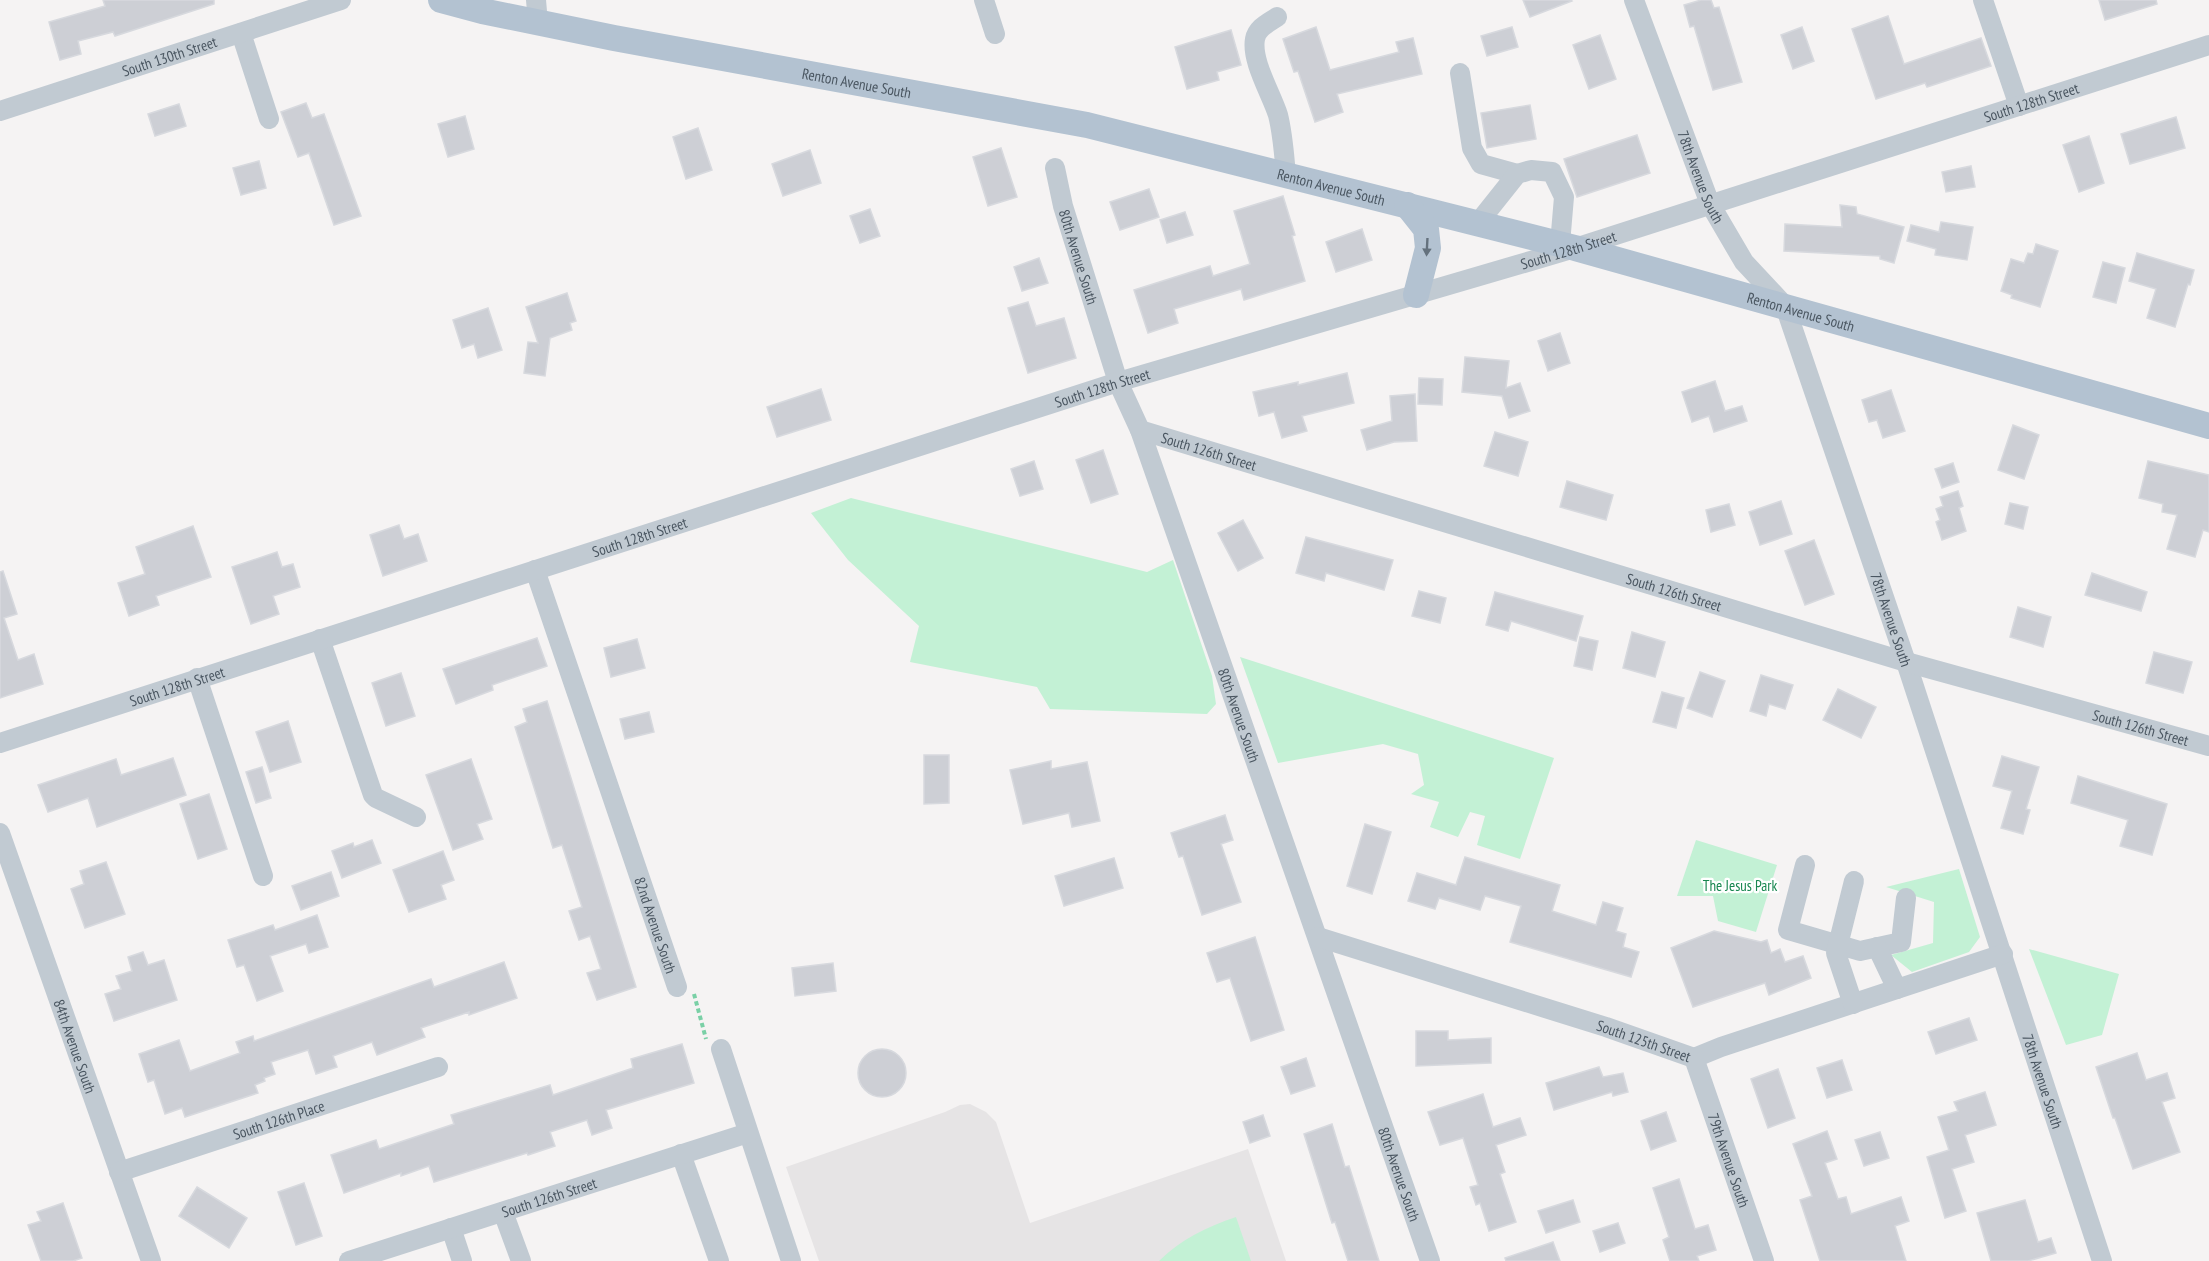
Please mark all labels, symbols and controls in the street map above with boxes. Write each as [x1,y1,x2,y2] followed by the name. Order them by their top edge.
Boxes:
[119,32,219,80] street label: South 130th Street
[801,63,913,102] street label: Renton Avenue South
[1981,78,2081,126] street label: South 128th Street
[1674,128,1729,226] street label: 78th Avenue South
[1275,164,1387,209] street label: Renton Avenue South
[1055,207,1103,307] street label: 80th Avenue South
[1518,226,1618,273] street label: South 128th Street
[1422,238,1431,257] one-way arrow
[1745,287,1857,336] street label: Renton Avenue South
[1052,364,1152,411] street label: South 128th Street
[1159,427,1259,474] street label: South 126th Street
[590,512,689,561] street label: South 128th Street
[1624,568,1724,615] street label: South 126th Street
[1867,570,1916,669] street label: 78th Avenue South
[127,662,227,710] street label: South 128th Street
[1214,666,1265,765] street label: 80th Avenue South
[2091,705,2191,749] street label: South 126th Street
[631,874,681,976] street label: 82nd Avenue South
[1703,876,1777,895] park label: The Jesus Park
[50,997,101,1096] street label: 84th Avenue South
[1594,1015,1694,1066] street label: South 125th Street
[2019,1031,2067,1131] street label: 78th Avenue South
[230,1096,327,1143] street label: South 126th Place
[1704,1110,1754,1210] street label: 79th Avenue South
[1374,1124,1425,1224] street label: 80th Avenue South
[499,1173,599,1221] street label: South 126th Street

